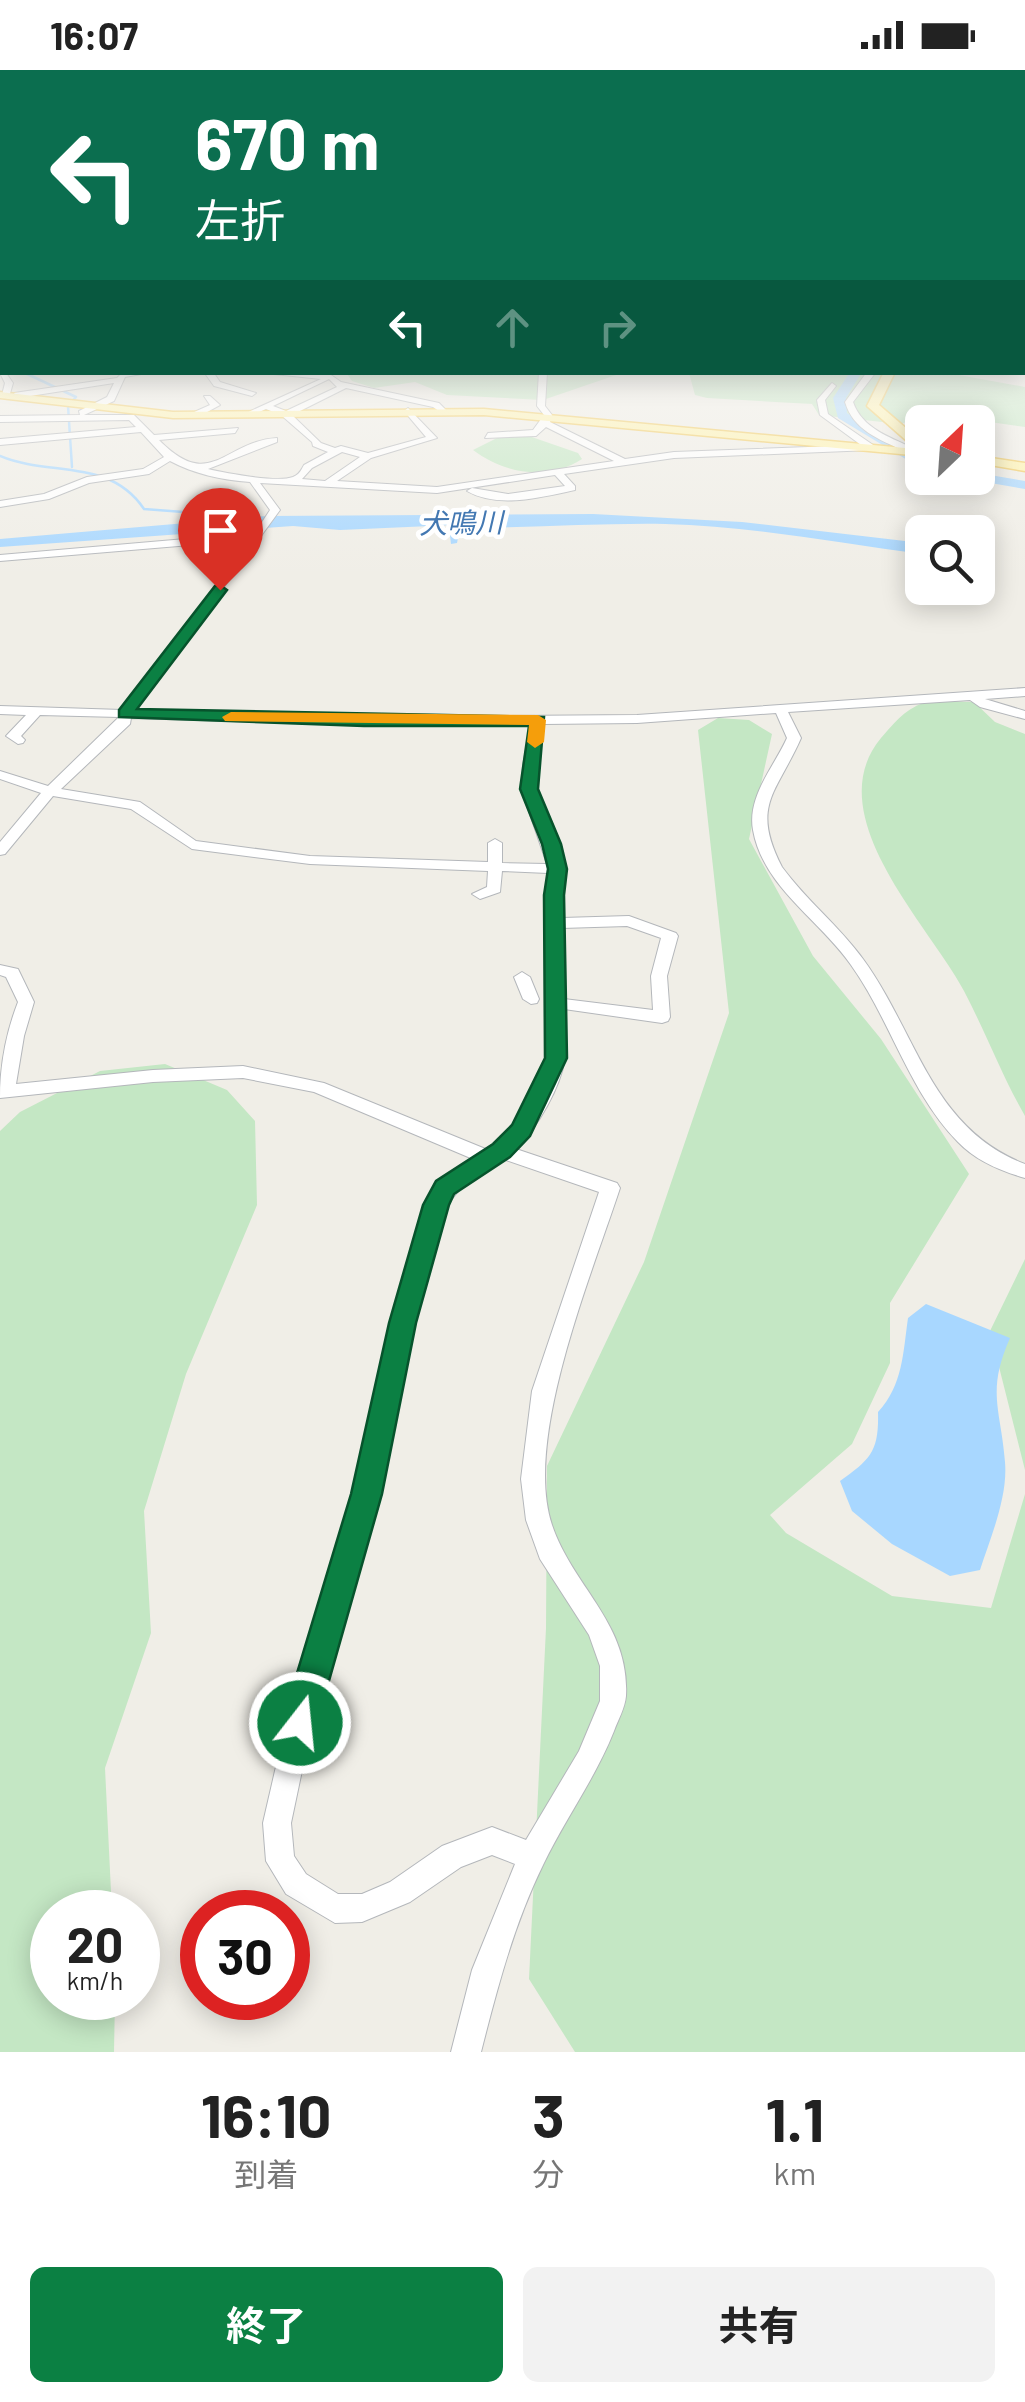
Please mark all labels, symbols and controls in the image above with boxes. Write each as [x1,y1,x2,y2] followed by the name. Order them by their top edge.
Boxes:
[50,12,138,58] text: 16:07
[195,100,380,184] text: 670 m
[30,110,160,240] icon: left
[195,192,285,246] text: 左折
[380,300,435,355] icon: left
[485,300,540,355] icon: ahead
[590,300,645,355] icon: right
[905,405,995,495] north arrow
[905,405,995,605] map controls
[178,488,263,591] pin
[193,503,248,558] icon: arrive
[419,504,506,540] water label: 犬鳴川
[905,515,995,605] button: search
[248,1671,352,1775] position arrow
[180,1890,310,2020] speed limit sign: 30
[67,1913,123,1973] text: 20
[67,1965,123,1995] text: km/h
[201,2078,332,2150] text: 16:10
[532,2078,565,2150] text: 3
[766,2082,824,2154] text: 1.1
[774,2153,816,2191] text: km
[234,2154,298,2192] text: 到着
[533,2154,565,2192] text: 分
[30,2267,503,2382] button: 終了
[523,2267,995,2382] button: 共有

